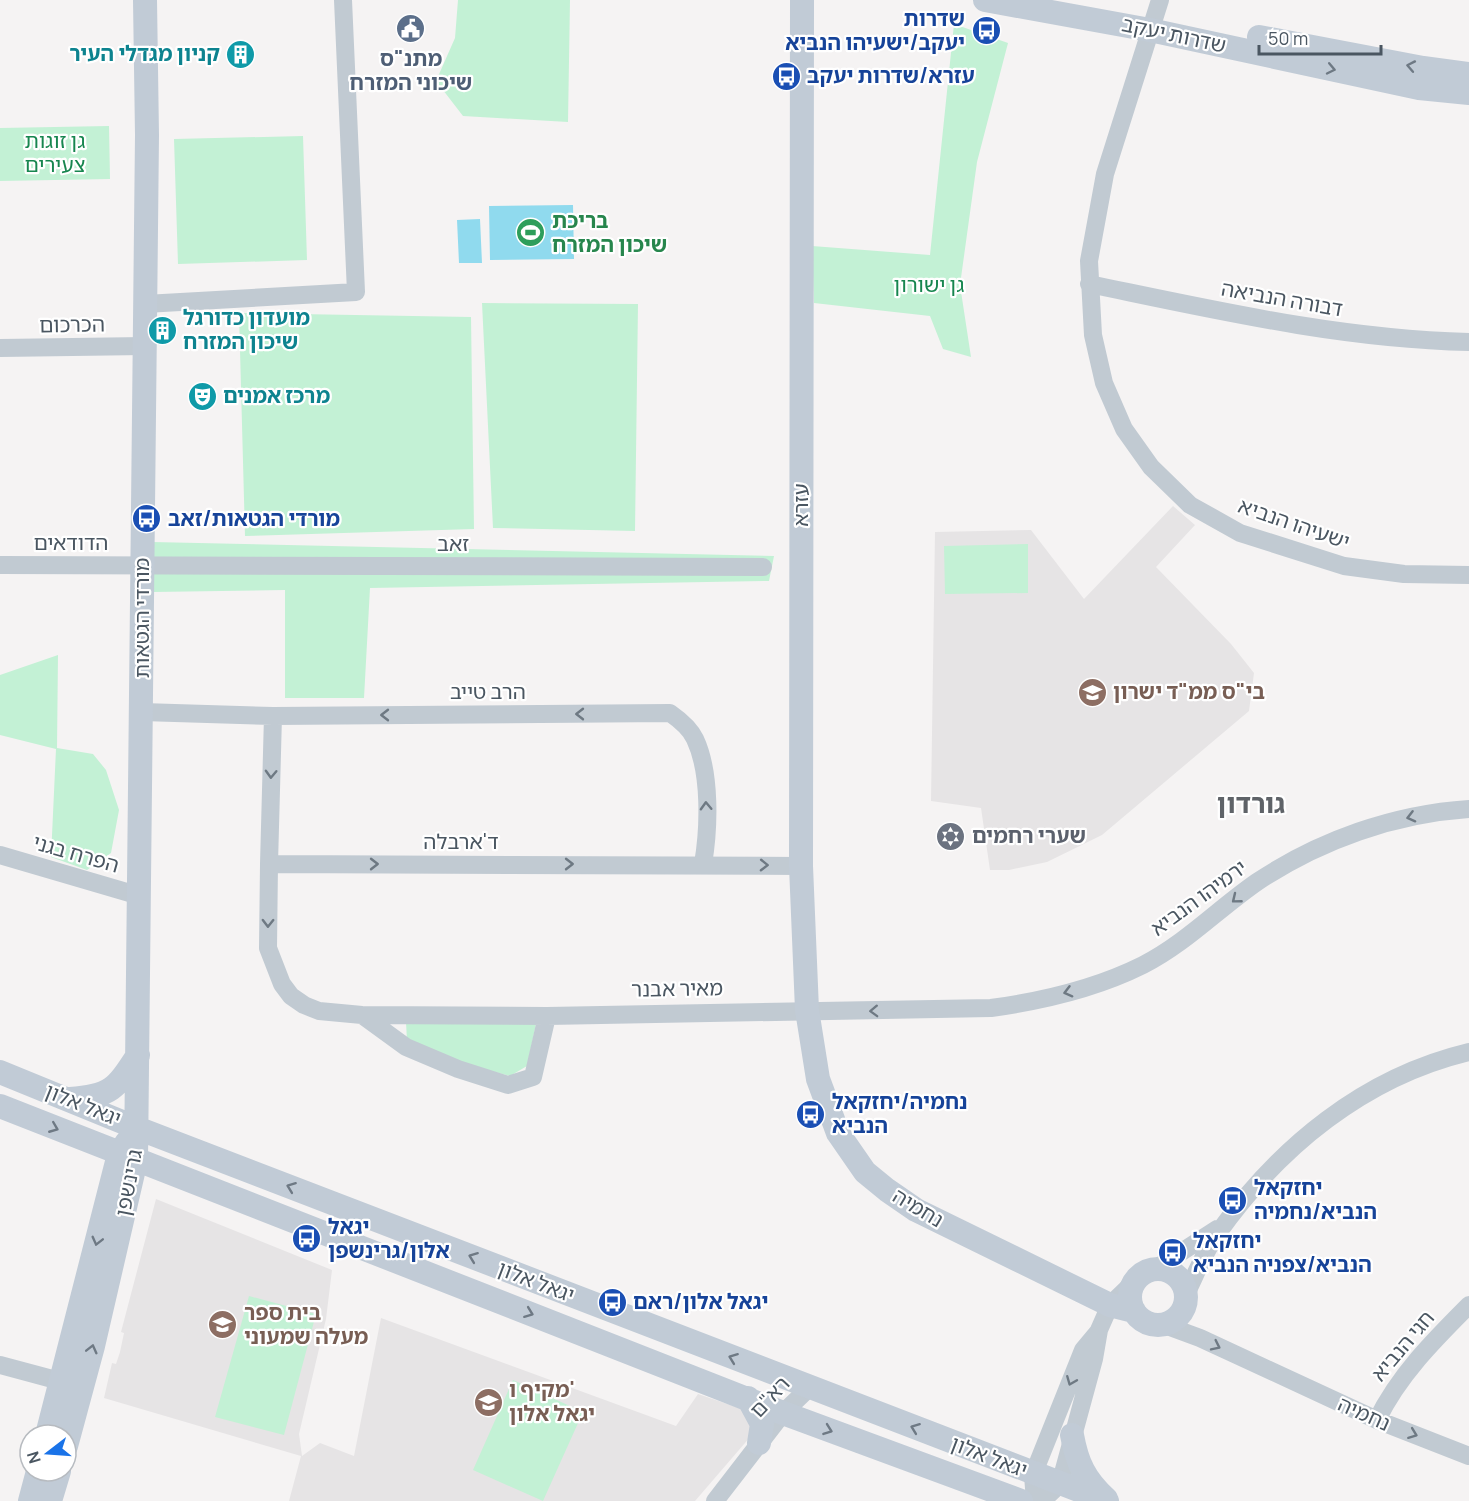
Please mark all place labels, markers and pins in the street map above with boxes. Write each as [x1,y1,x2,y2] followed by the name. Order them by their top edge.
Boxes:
[785,4,965,56] place label: שדרות יעקב/ישעיהו הנביא
[395,12,427,44] public building icon: מתנ"ס שיכוני המזרח
[970,15,1002,47] bus stop icon: שדרות יעקב/ישעיהו הנביא
[225,38,257,70] building icon: קניון מגדלי העיר
[69,39,220,67] place label: קניון מגדלי העיר
[350,44,472,96] place label: מתנ"ס שיכוני המזרח
[770,60,802,92] bus stop icon: עזרא/שדרות יעקב
[807,61,975,89] place label: עזרא/שדרות יעקב
[552,206,667,258] place label: בריכת שיכון המזרח
[515,217,547,249] sports icon: בריכת שיכון המזרח
[183,303,310,355] place label: מועדון כדורגל שיכון המזרח
[146,314,178,346] building icon: מועדון כדורגל שיכון המזרח
[186,380,218,412] theatre icon: מרכז אמנים
[223,381,330,409] place label: מרכז אמנים
[131,503,163,535] bus stop icon: מורדי הגטאות/זאב
[168,504,340,532] place label: מורדי הגטאות/זאב
[1076,676,1108,708] school or university icon: בי"ס ממ"ד ישרון
[1113,677,1265,705] place label: בי"ס ממ"ד ישרון
[935,820,967,852] synagogue icon: שערי רחמים
[972,821,1086,849] place label: שערי רחמים
[832,1087,968,1139] place label: נחמיה/יחזקאל הנביא
[795,1098,827,1130] bus stop icon: נחמיה/יחזקאל הנביא
[1254,1173,1377,1225] place label: יחזקאל הנביא/נחמיה
[1217,1184,1249,1216] bus stop icon: יחזקאל הנביא/נחמיה
[328,1212,450,1264] place label: יגאל אלון/גרינשפן
[291,1223,323,1255] bus stop icon: יגאל אלון/גרינשפן
[1193,1226,1372,1278] place label: יחזקאל הנביא/צפניה הנביא
[1156,1237,1188,1269] bus stop icon: יחזקאל הנביא/צפניה הנביא
[596,1286,628,1318] bus stop icon: יגאל אלון/ראם
[633,1287,768,1315] place label: יגאל אלון/ראם
[244,1298,369,1350] place label: בית ספר מעלה שמעוני
[207,1309,239,1341] school or university icon: בית ספר מעלה שמעוני
[509,1375,595,1427] place label: מקיף ו' יגאל אלון
[472,1386,504,1418] school or university icon: מקיף ו' יגאל אלון

